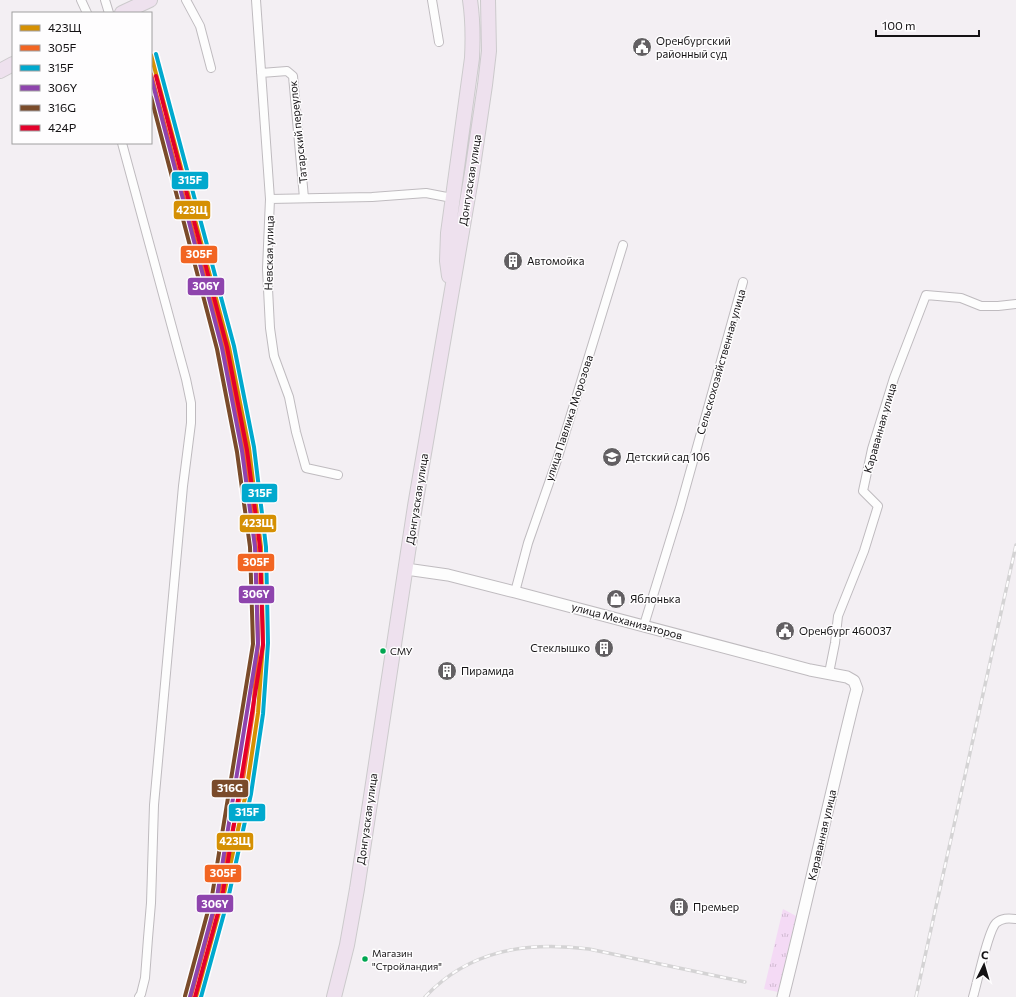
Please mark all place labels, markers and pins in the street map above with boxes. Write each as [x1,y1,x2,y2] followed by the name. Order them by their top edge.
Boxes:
[656,34,731,60] place label: Оренбургский районный суд
[631,36,653,58] public building icon: Оренбургский районный суд
[502,250,524,272] building icon: Автомойка
[527,254,584,267] place label: Автомойка
[601,446,623,468] school or university icon: Детский сад 106
[626,450,710,463] place label: Детский сад 106
[605,588,627,610] shop icon: Яблонька
[630,592,680,605] place label: Яблонька
[774,620,796,642] public building icon: Оренбург 460037
[799,624,892,637] place label: Оренбург 460037
[593,637,615,659] building icon: Стеклышко
[530,641,590,654] place label: Стеклышко
[390,645,413,657] place label: СМУ
[378,646,388,656] marker: СМУ
[436,660,458,682] building icon: Пирамида
[461,664,514,677] place label: Пирамида
[668,896,690,918] building icon: Премьер
[693,900,739,913] place label: Премьер
[372,947,442,972] place label: Магазин "Стройландия"
[360,954,370,964] marker: Магазин "Стройландия"

